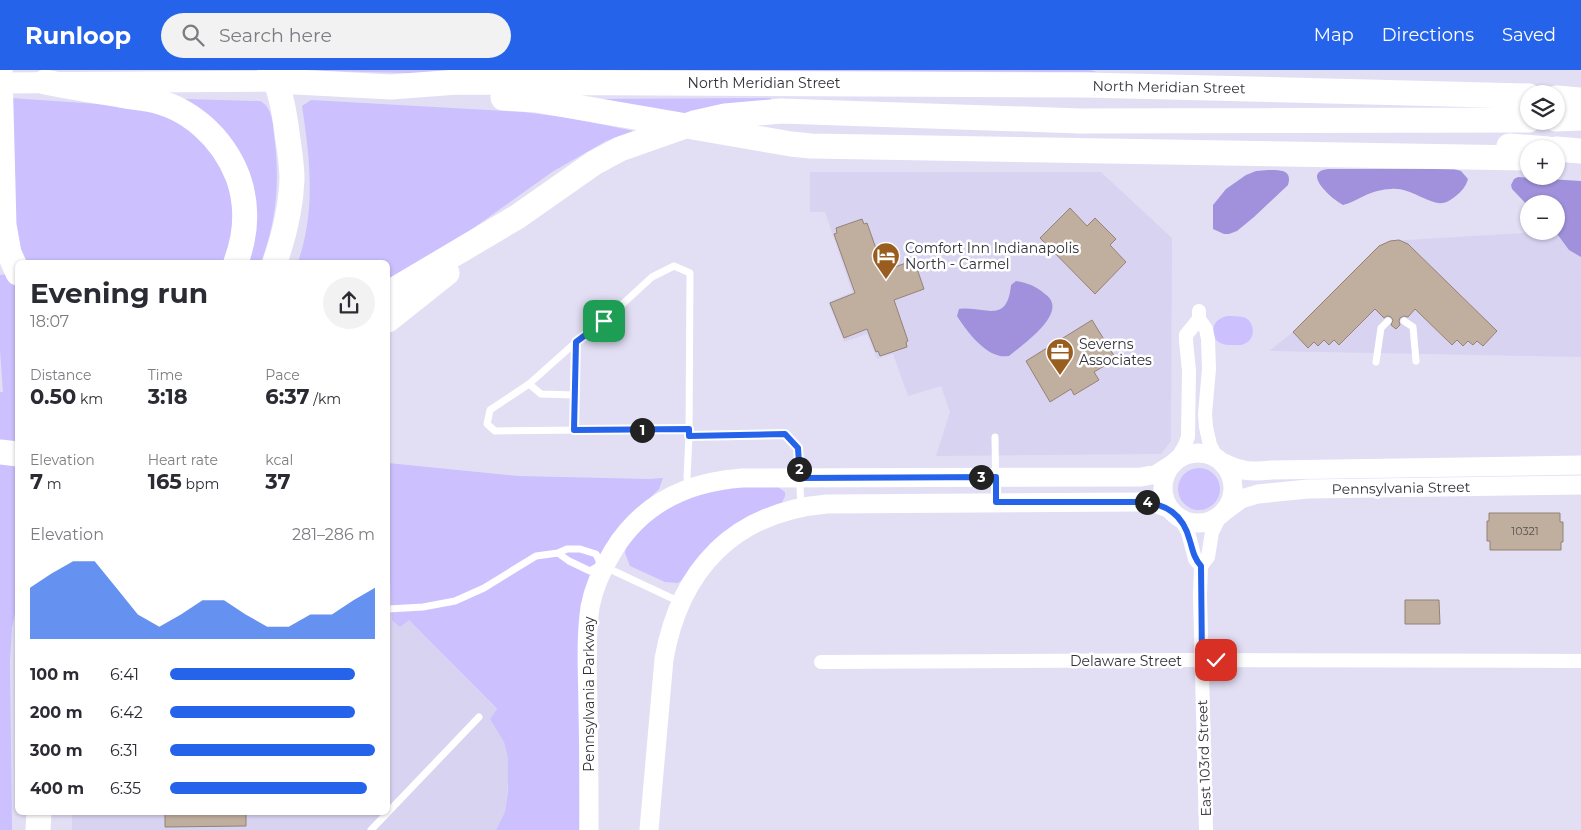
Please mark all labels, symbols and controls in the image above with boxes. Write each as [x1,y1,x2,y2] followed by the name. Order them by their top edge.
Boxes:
[161,13,511,58] search box
[25,21,131,50] text: Runloop
[179,21,207,49] icon: search
[219,24,332,47] text: Search here
[1314,24,1354,46] text: Map
[1382,24,1474,46] text: Directions
[1502,24,1556,46] text: Saved
[688,74,841,92] street label: North Meridian Street
[1092,77,1246,97] street label: North Meridian Street
[1520,85,1565,240] map controls
[1520,85,1565,130] button: layers
[1520,140,1565,185] button: +
[1520,195,1565,240] button: −
[905,239,1079,273] place label: Comfort Inn Indianapolis North - Carmel
[871,241,901,280] hotel icon: Comfort Inn Indianapolis North - Carmel
[30,276,208,310] text: Evening run
[323,277,375,329] button: share
[583,300,625,342] pin
[590,307,618,335] icon: arrive
[30,312,69,331] text: 18:07
[1079,335,1152,369] place label: Severns Associates
[1045,337,1075,376] office icon: Severns Associates
[30,366,92,384] text: Distance
[148,366,183,384] text: Time
[265,366,300,384] text: Pace
[30,384,76,409] text: 0.50
[148,384,188,409] text: 3:18
[265,384,309,409] text: 6:37
[76,390,103,408] text: km
[309,390,341,408] text: /km
[630,418,654,442] pin: 1
[640,421,645,439] text: 1
[30,451,95,469] text: Elevation
[148,451,218,469] text: Heart rate
[265,451,293,469] text: kcal
[786,456,812,482] pin: 2
[795,460,804,478] text: 2
[968,464,994,490] pin: 3
[977,468,986,486] text: 3
[30,469,43,494] text: 7
[148,469,182,494] text: 165
[265,469,291,494] text: 37
[43,475,62,493] text: m
[182,475,219,493] text: bpm
[1332,478,1471,498] street label: Pennsylvania Street
[1134,490,1160,514] pin: 4
[1143,493,1152,511] text: 4
[1511,524,1539,538] house number: 10321
[30,525,104,544] text: Elevation
[292,525,375,544] text: 281–286 m
[580,616,598,772] street label: Pennsylvania Parkway
[1195,639,1237,681] pin
[1202,646,1230,674] icon: check
[1070,652,1182,670] street label: Delaware Street
[30,665,79,684] text: 100 m
[110,665,139,684] text: 6:41
[1193,699,1215,817] street label: East 103rd Street
[30,703,82,722] text: 200 m
[110,703,143,722] text: 6:42
[30,741,83,760] text: 300 m
[110,741,138,760] text: 6:31
[30,779,84,798] text: 400 m
[110,779,141,798] text: 6:35

